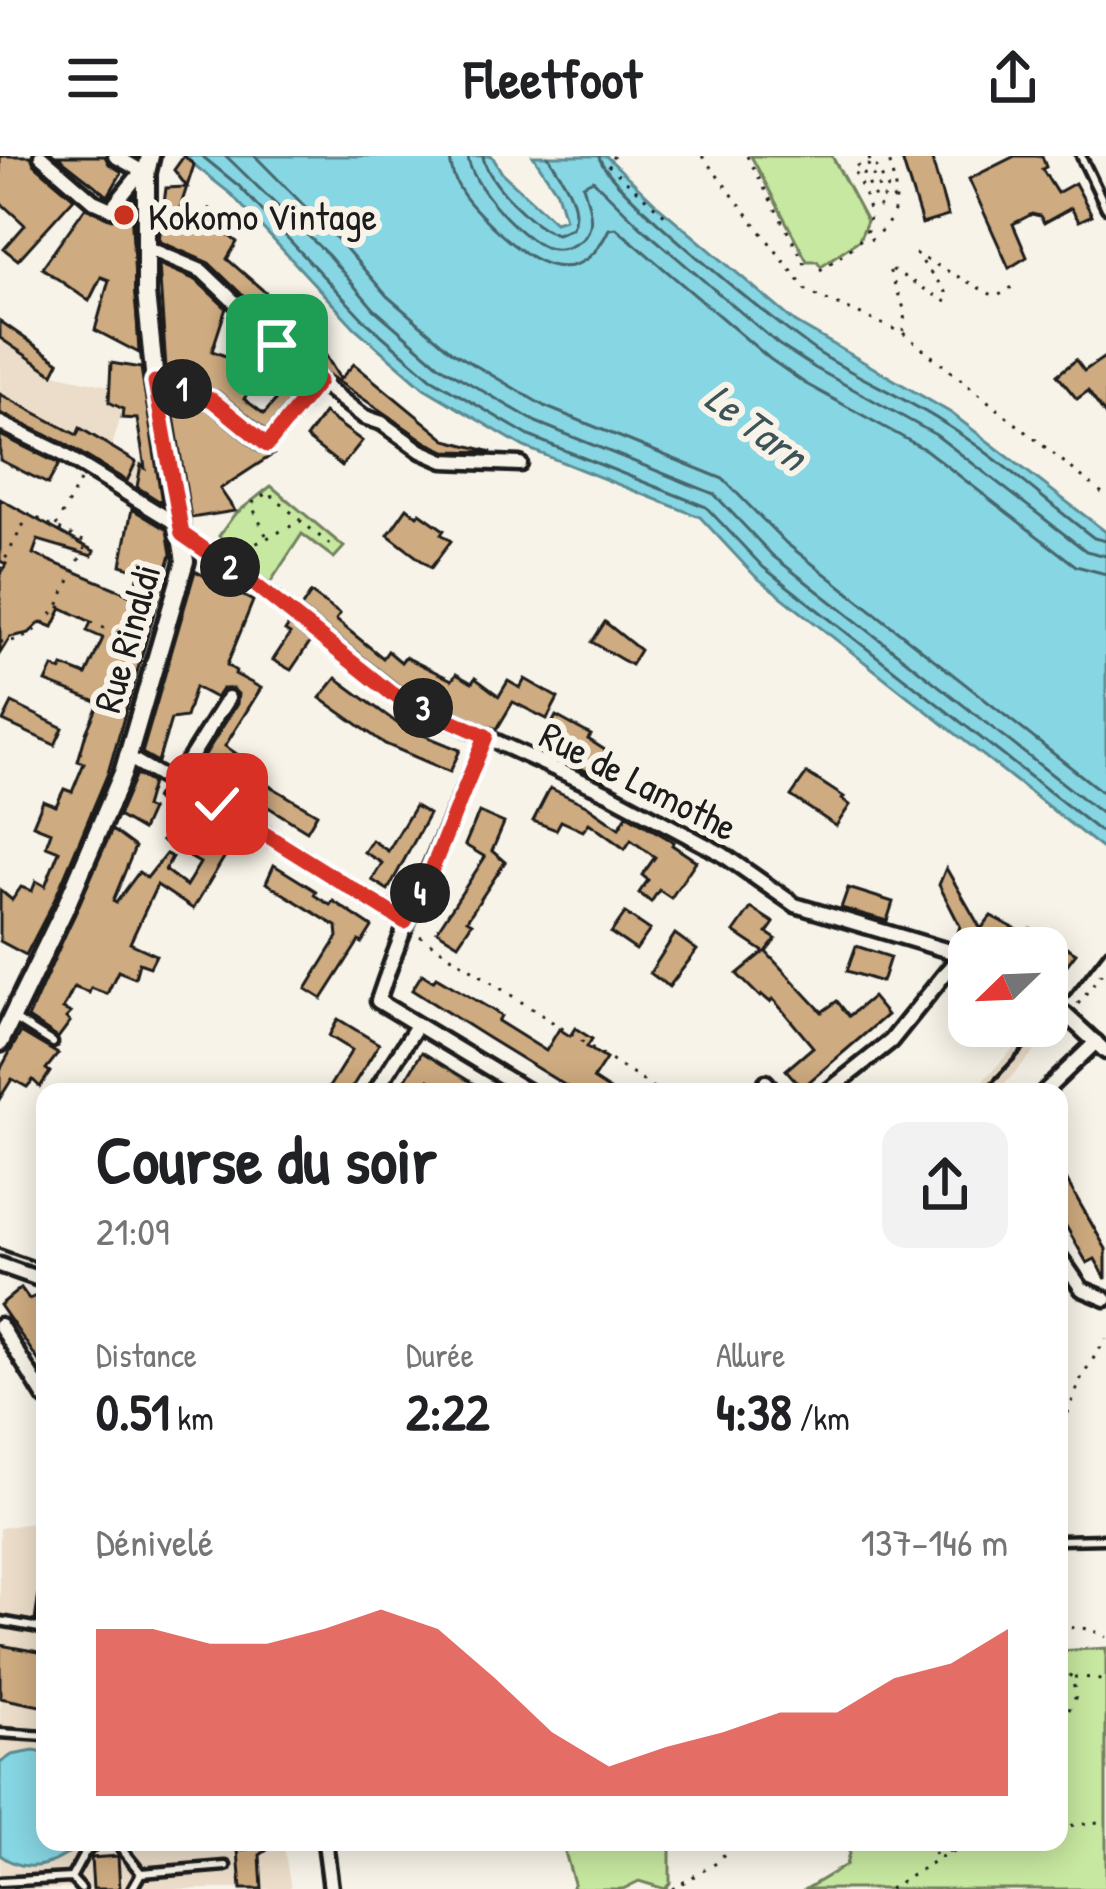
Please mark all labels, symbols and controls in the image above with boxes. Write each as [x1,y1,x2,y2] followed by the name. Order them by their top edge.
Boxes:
[464,42,642,115] text: Fleetfoot
[60,45,126,111] icon: menu
[980,45,1046,111] icon: share
[148,189,377,242] place label: Kokomo Vintage
[111,202,137,228] marker: Kokomo Vintage
[226,294,328,396] pin
[244,312,310,378] icon: arrive
[152,359,212,419] pin: 1
[176,367,188,411] text: 1
[695,369,822,485] water label: Le Tarn
[200,537,260,597] pin: 2
[222,545,238,589] text: 2
[80,558,172,718] street label: Rue Rinaldi
[393,678,453,738] pin: 3
[416,686,430,730] text: 3
[531,708,747,852] street label: Rue de Lamothe
[166,753,268,855] pin
[184,771,250,837] icon: check
[390,863,450,923] pin: 4
[414,871,426,915] text: 4
[948,927,1068,1047] north arrow
[948,927,1068,1047] map controls
[96,1114,437,1204] text: Course du soir
[882,1122,1008,1248] button: share
[96,1204,169,1257] text: 21:09
[96,1333,197,1377] text: Distance
[406,1333,474,1377] text: Durée
[716,1333,785,1377] text: Allure
[96,1377,170,1446] text: 0.51
[406,1377,489,1446] text: 2:22
[716,1377,792,1446] text: 4:38
[170,1396,214,1440] text: km
[792,1396,850,1440] text: /km
[96,1515,213,1568] text: Dénivelé
[861,1515,1008,1568] text: 137–146 m

